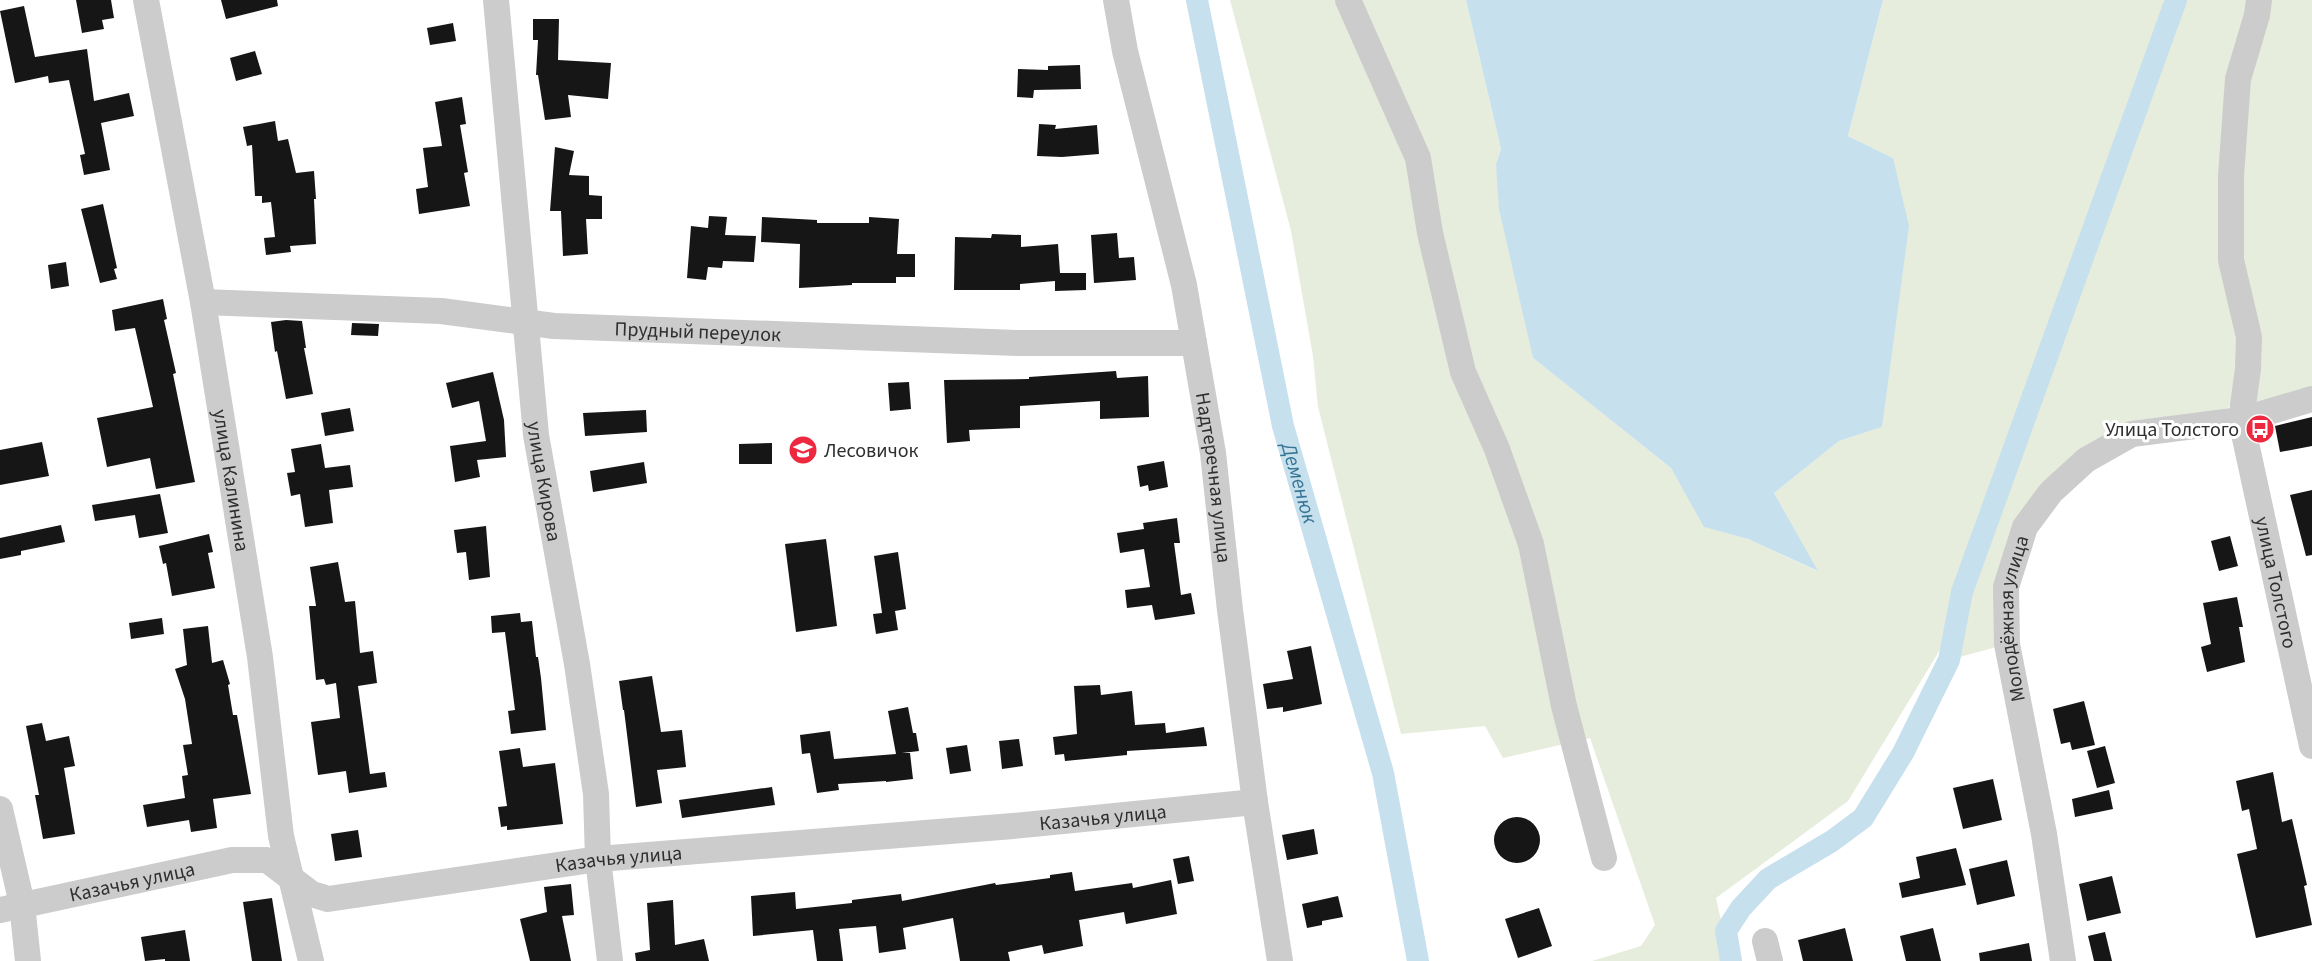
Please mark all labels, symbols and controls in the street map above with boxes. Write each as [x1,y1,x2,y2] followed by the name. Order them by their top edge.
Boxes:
[614,315,782,349] street label: Прудный переулок
[1188,390,1238,564] street label: Надтеречная улица
[205,407,256,554] street label: улица Калинина
[2244,413,2276,445] bus stop icon: Улица Толстого
[2105,416,2239,444] place label: Улица Толстого
[520,420,568,544] street label: улица Кирова
[787,434,819,466] school or university icon: Лесовичок
[824,437,919,465] place label: Лесовичок
[1273,437,1326,528] water label: Деменюк
[2247,514,2303,651] street label: улица Толстого
[1993,532,2036,704] street label: Молодёжная улица
[1038,798,1168,838] street label: Казачья улица
[553,839,683,880] street label: Казачья улица
[67,855,197,910] street label: Казачья улица

